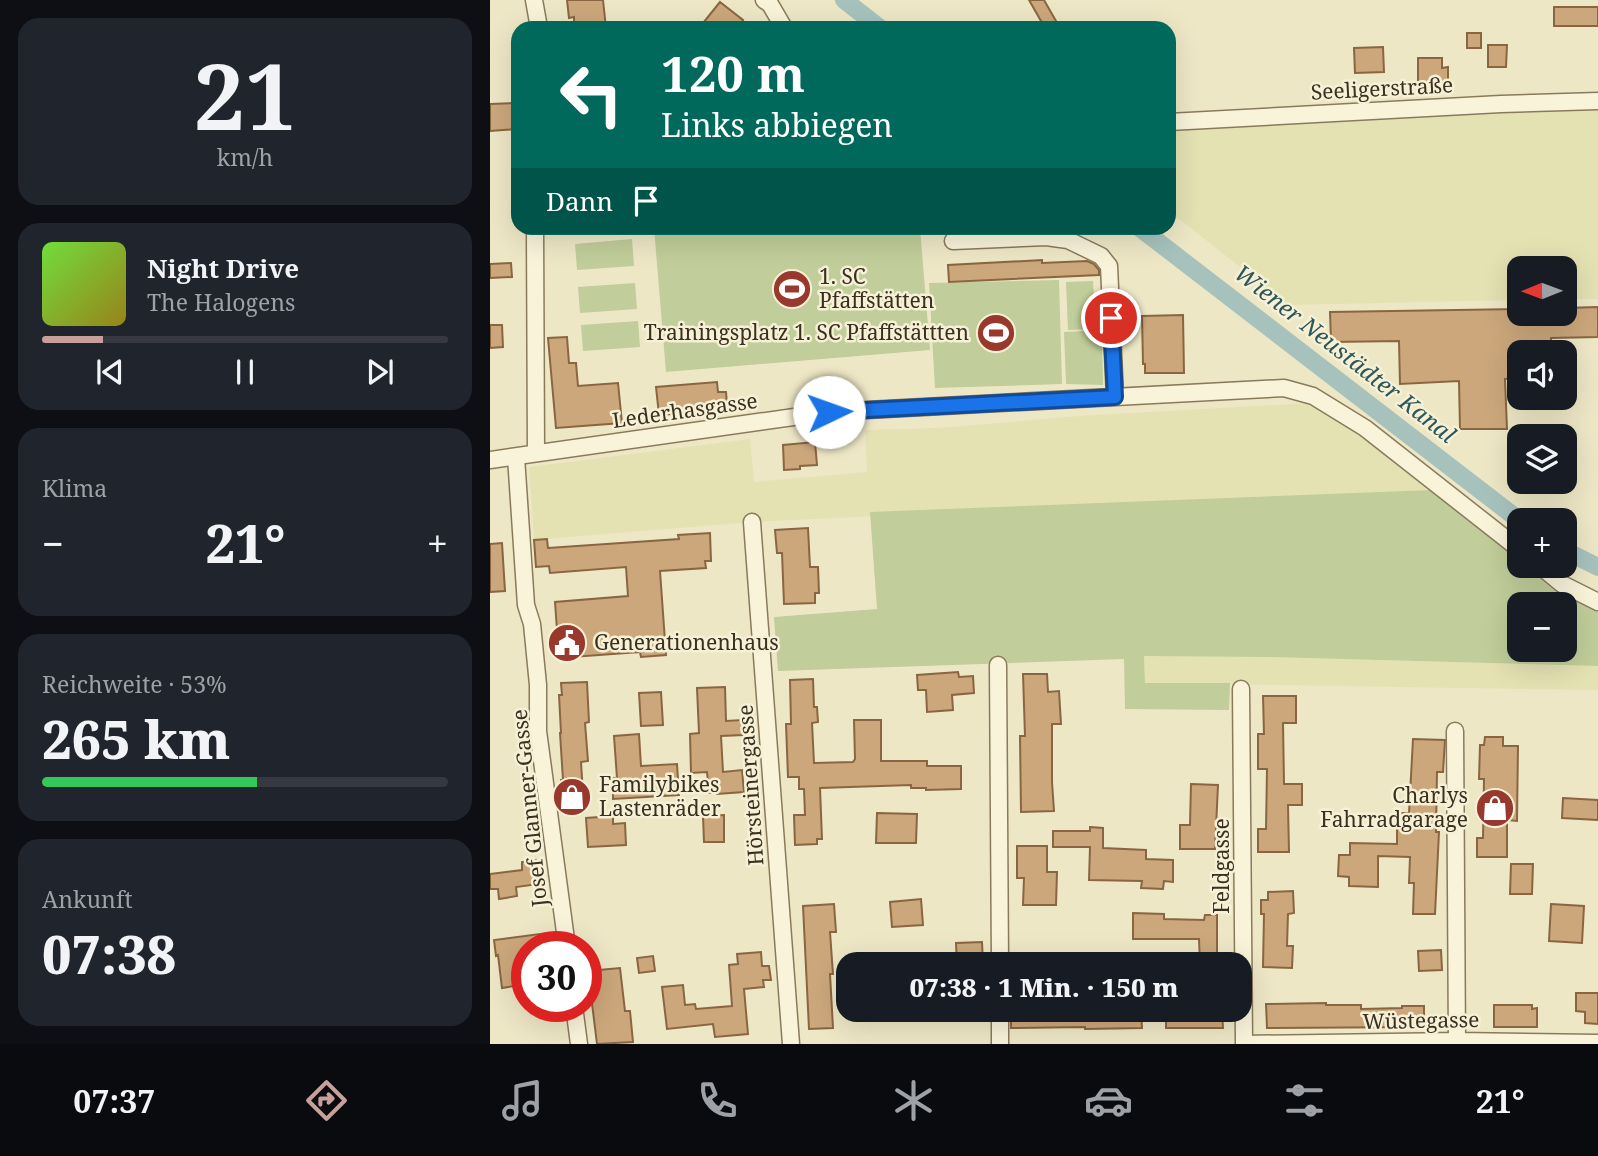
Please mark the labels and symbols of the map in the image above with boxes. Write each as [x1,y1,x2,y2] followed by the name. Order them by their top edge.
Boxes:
[1310,70,1454,106] street label: Seeligerstraße
[1507,256,1577,326] north arrow
[1228,257,1463,450] water label: Wiener Neustädter Kanal
[819,262,934,314] place label: 1. SC Pfaffstätten
[771,268,813,310] sports icon: 1. SC Pfaffstätten
[1081,288,1141,348] pin
[975,312,1017,354] sports icon: Trainingsplatz 1. SC Pfaffstättten
[644,318,969,346] place label: Trainingsplatz 1. SC Pfaffstättten
[792,375,866,449] position arrow
[610,386,759,434] street label: Lederhasgasse
[546,622,588,664] public building icon: Generationenhaus
[594,628,779,656] place label: Generationenhaus
[730,704,770,867] street label: Hörsteinergasse
[505,708,553,909] street label: Josef Glanner-Gasse
[599,770,721,822] place label: Familybikes Lastenräder
[551,776,593,818] shop icon: Familybikes Lastenräder
[1320,781,1468,833] place label: Charlys Fahrradgarage
[1474,787,1516,829] shop icon: Charlys Fahrradgarage
[1207,818,1235,914] street label: Feldgasse
[511,931,602,1022] speed limit sign: 30
[1362,1005,1480,1035] street label: Wüstegasse

